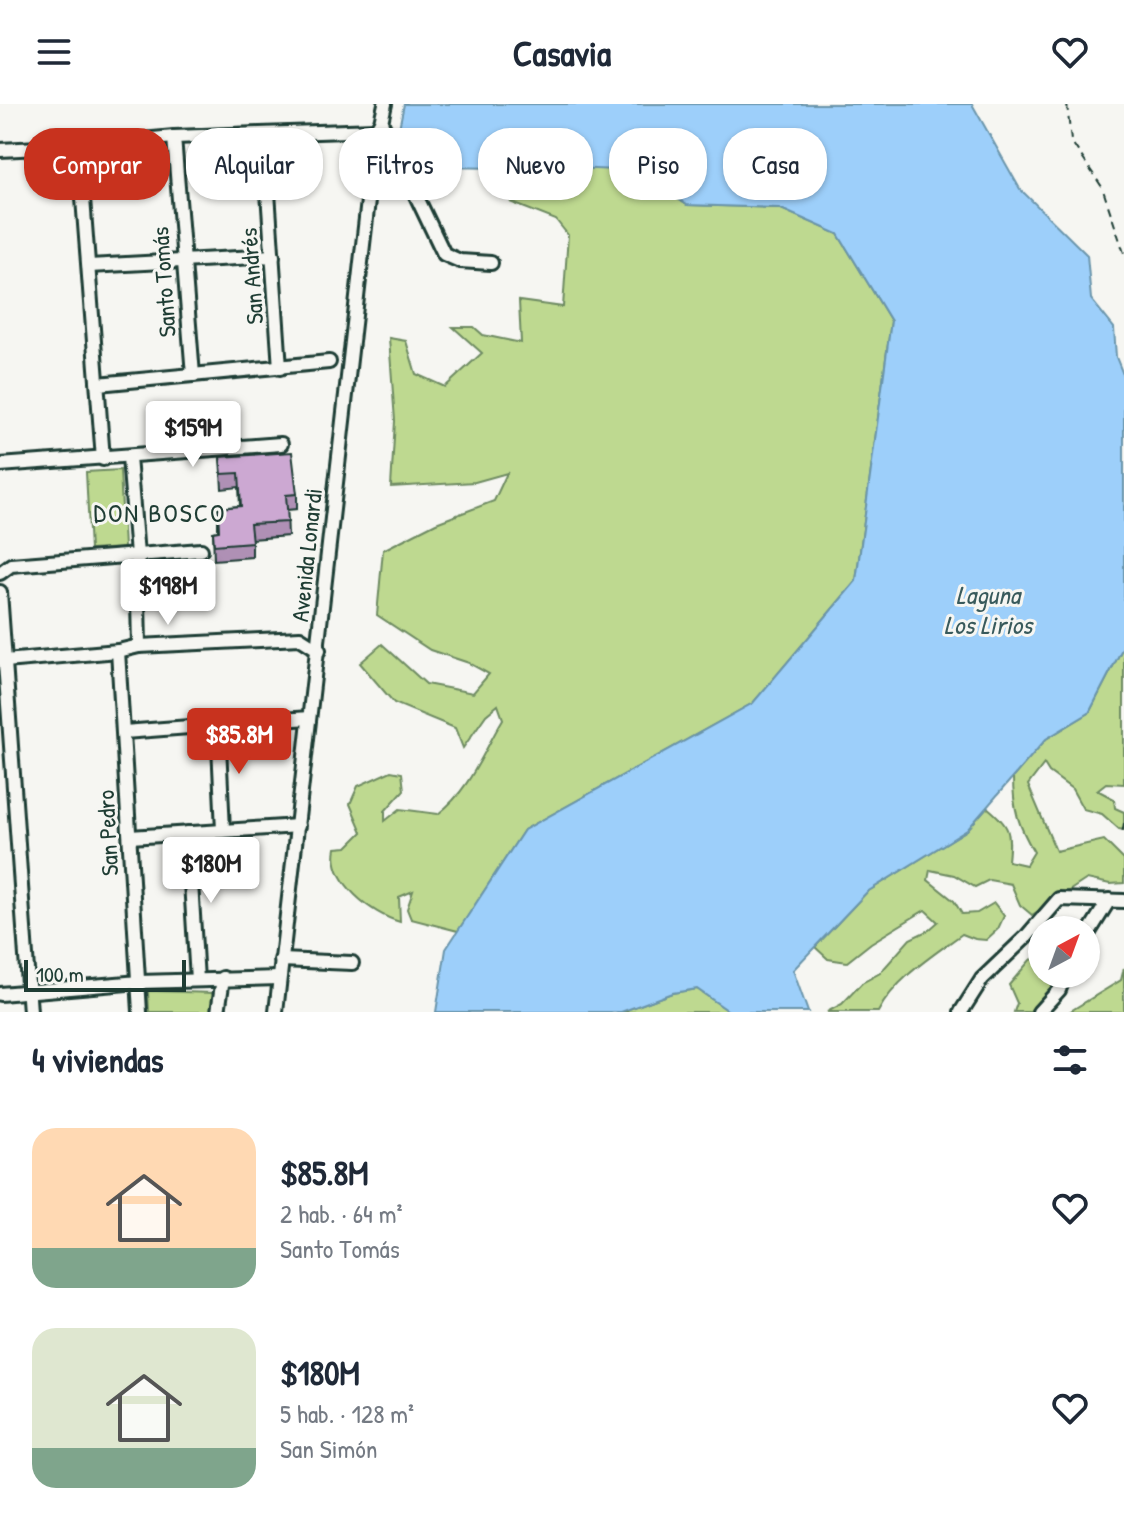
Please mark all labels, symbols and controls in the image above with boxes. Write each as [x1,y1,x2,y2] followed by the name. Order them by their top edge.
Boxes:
[513,28,611,77] text: Casavia
[32,30,76,74] icon: menu
[1048,30,1092,74] icon: heart
[24,128,170,200] chip: Comprar
[186,128,323,200] chip: Alquilar
[339,128,462,200] chip: Filtros
[478,128,593,200] chip: Nuevo
[609,128,707,200] chip: Piso
[723,128,827,200] chip: Casa
[143,226,183,338] street label: Santo Tomás
[232,227,270,325] street label: San Andrés
[137,401,249,469] pin: $159M
[164,409,222,444] text: $159M
[283,486,329,623] street label: Avenida Lonardi
[94,495,226,530] district label: DON BOSCO
[112,559,224,627] pin: $198M
[139,567,197,602] text: $198M
[944,577,1034,642] water label: Laguna Los Lirios
[174,708,304,776] pin: $85.8M
[205,716,273,751] text: $85.8M
[89,789,125,877] street label: San Pedro
[155,837,267,905] pin: $180M
[181,845,242,880] text: $180M
[1028,916,1100,988] north arrow
[1028,916,1100,988] map controls
[24,956,186,992] scale bar
[36,959,84,989] text: 100 m
[32,1037,164,1083] text: 4 viviendas
[1048,1038,1092,1082] icon: filters
[280,1150,369,1196] text: $85.8M
[96,1160,192,1256] icon: home
[1048,1186,1092,1230] icon: heart
[280,1196,402,1231] text: 2 hab. · 64 m²
[280,1231,400,1266] text: Santo Tomás
[280,1350,360,1396] text: $180M
[96,1360,192,1456] icon: home
[1048,1386,1092,1430] icon: heart
[280,1396,414,1431] text: 5 hab. · 128 m²
[280,1431,378,1466] text: San Simón

